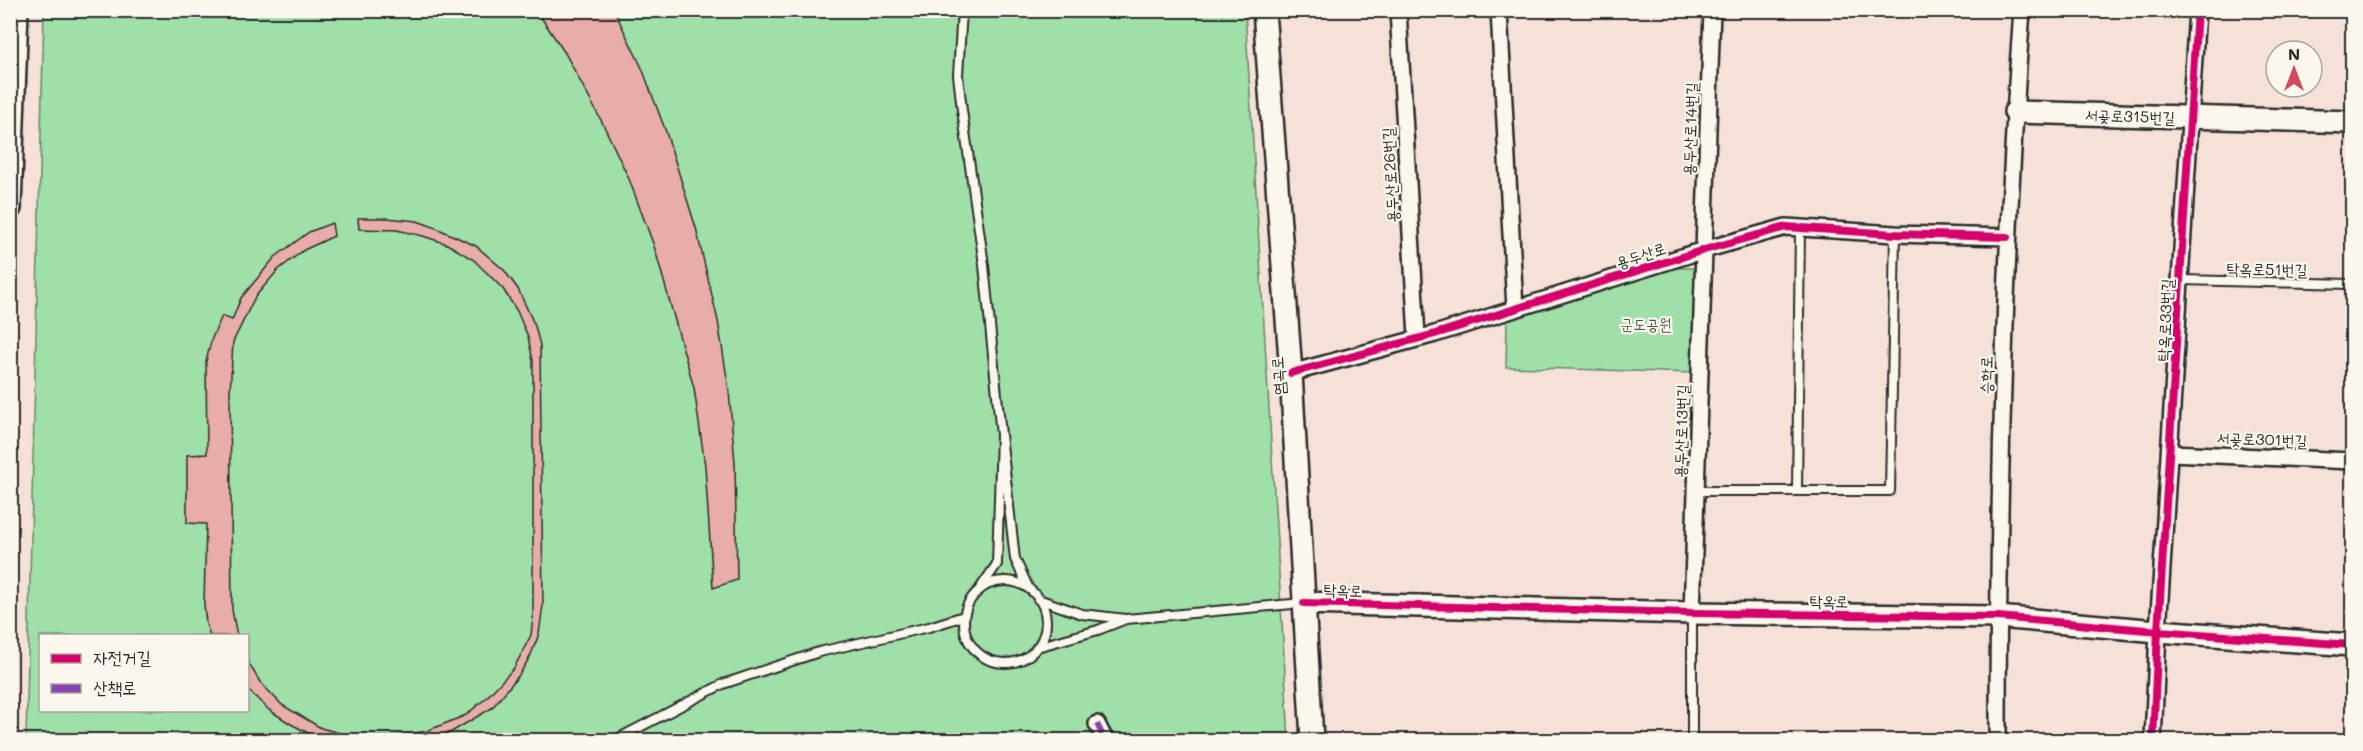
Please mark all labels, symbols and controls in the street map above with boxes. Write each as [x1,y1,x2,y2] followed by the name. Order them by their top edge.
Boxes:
[2264,39,2324,99] north arrow
[2288,43,2300,64] text: N
[1677,82,1702,176] street label: 용두산로14번길
[2085,103,2176,128] street label: 서곶로315번길
[1377,127,1402,223] street label: 용두산로26번길
[1613,237,1669,272] street label: 용두산로
[2226,257,2308,280] street label: 탁옥로51번길
[2152,278,2177,362] street label: 탁옥로33번길
[1620,313,1672,334] park label: 군도공원
[1975,355,1996,394] street label: 승학로
[1266,356,1289,396] street label: 염곡로
[1668,384,1693,478] street label: 용두산로13번길
[2216,426,2308,451] street label: 서곶로301번길
[1323,578,1363,601] street label: 탁옥로
[1810,590,1849,611] street label: 탁옥로
[39,634,249,712] legend
[93,645,151,669] text: 자전거길
[93,675,136,699] text: 산책로

